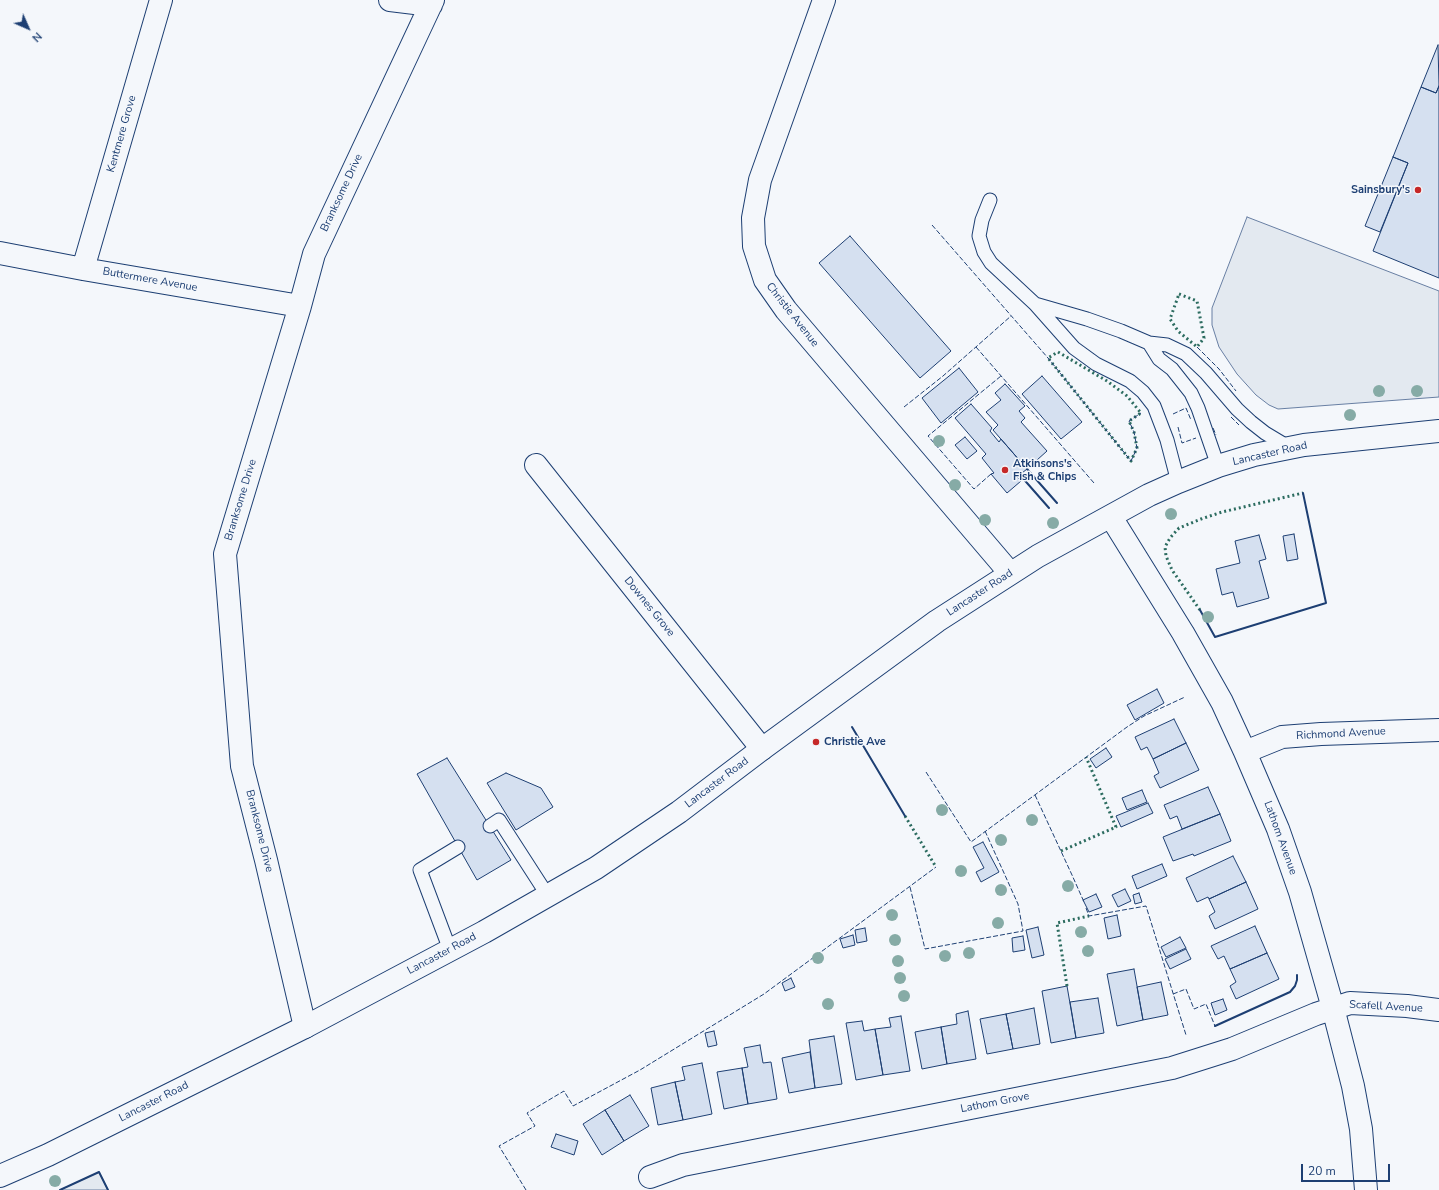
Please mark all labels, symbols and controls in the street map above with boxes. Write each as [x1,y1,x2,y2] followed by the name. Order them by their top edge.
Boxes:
[8,8,48,48] north arrow
[29,29,45,45] text: N
[105,94,139,174] street label: Kentmere Grove
[318,152,366,234] street label: Branksome Drive
[1351,183,1410,197] place label: Sainsbury's
[1413,185,1423,195] marker: Sainsbury's
[102,265,198,295] street label: Buttermere Avenue
[763,280,821,350] street label: Christie Avenue
[1231,439,1309,469] street label: Lancaster Road
[1013,457,1076,483] place label: Atkinsons's Fish & Chips
[222,458,260,542] street label: Branksome Drive
[1000,465,1010,475] marker: Atkinsons's Fish & Chips
[944,567,1016,619] street label: Lancaster Road
[621,574,677,640] street label: Downes Grove
[1296,725,1386,743] street label: Richmond Avenue
[824,735,886,749] place label: Christie Ave
[811,737,821,747] marker: Christie Ave
[683,755,751,811] street label: Lancaster Road
[242,788,276,874] street label: Branksome Drive
[1261,799,1299,877] street label: Lathom Avenue
[405,930,479,978] street label: Lancaster Road
[1349,998,1423,1016] street label: Scafell Avenue
[117,1079,191,1125] street label: Lancaster Road
[960,1090,1030,1116] street label: Lathom Grove
[1303,1156,1392,1182] scale bar
[1308,1163,1336,1179] text: 20 m

